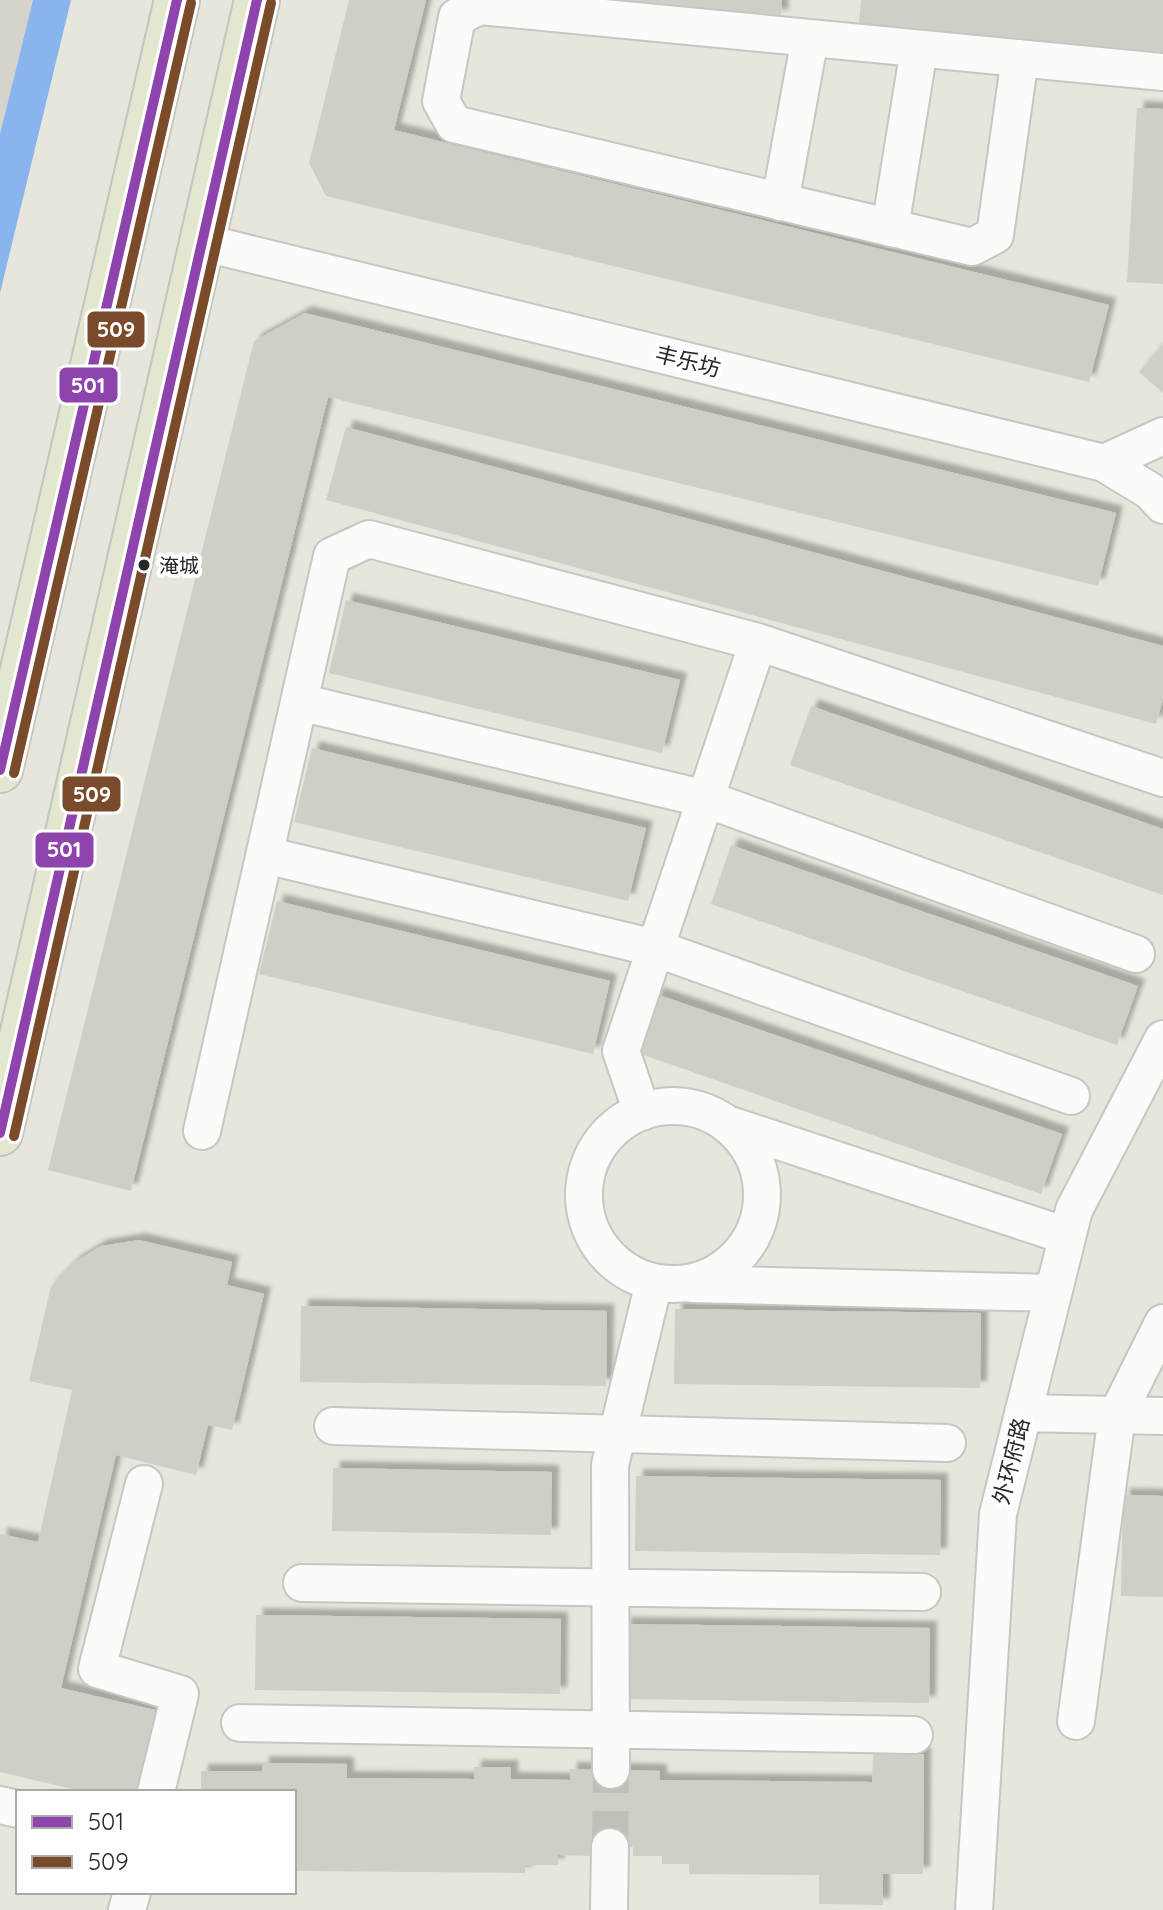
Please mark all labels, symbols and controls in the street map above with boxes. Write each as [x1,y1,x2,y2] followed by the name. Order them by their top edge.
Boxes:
[86,310,146,349] line badge: 509
[97,315,135,343] text: 509
[653,339,723,383] street label: 丰乐坊
[58,366,119,404] line badge: 501
[71,371,105,399] text: 501
[159,553,199,578] place label: 淹城
[136,557,152,573] marker: 淹城
[61,775,122,813] line badge: 509
[73,780,111,808] text: 509
[34,831,95,869] line badge: 501
[47,835,81,863] text: 501
[987,1415,1035,1507] street label: 外环府路
[16,1790,296,1894] legend
[88,1806,124,1836] text: 501
[88,1846,129,1876] text: 509

